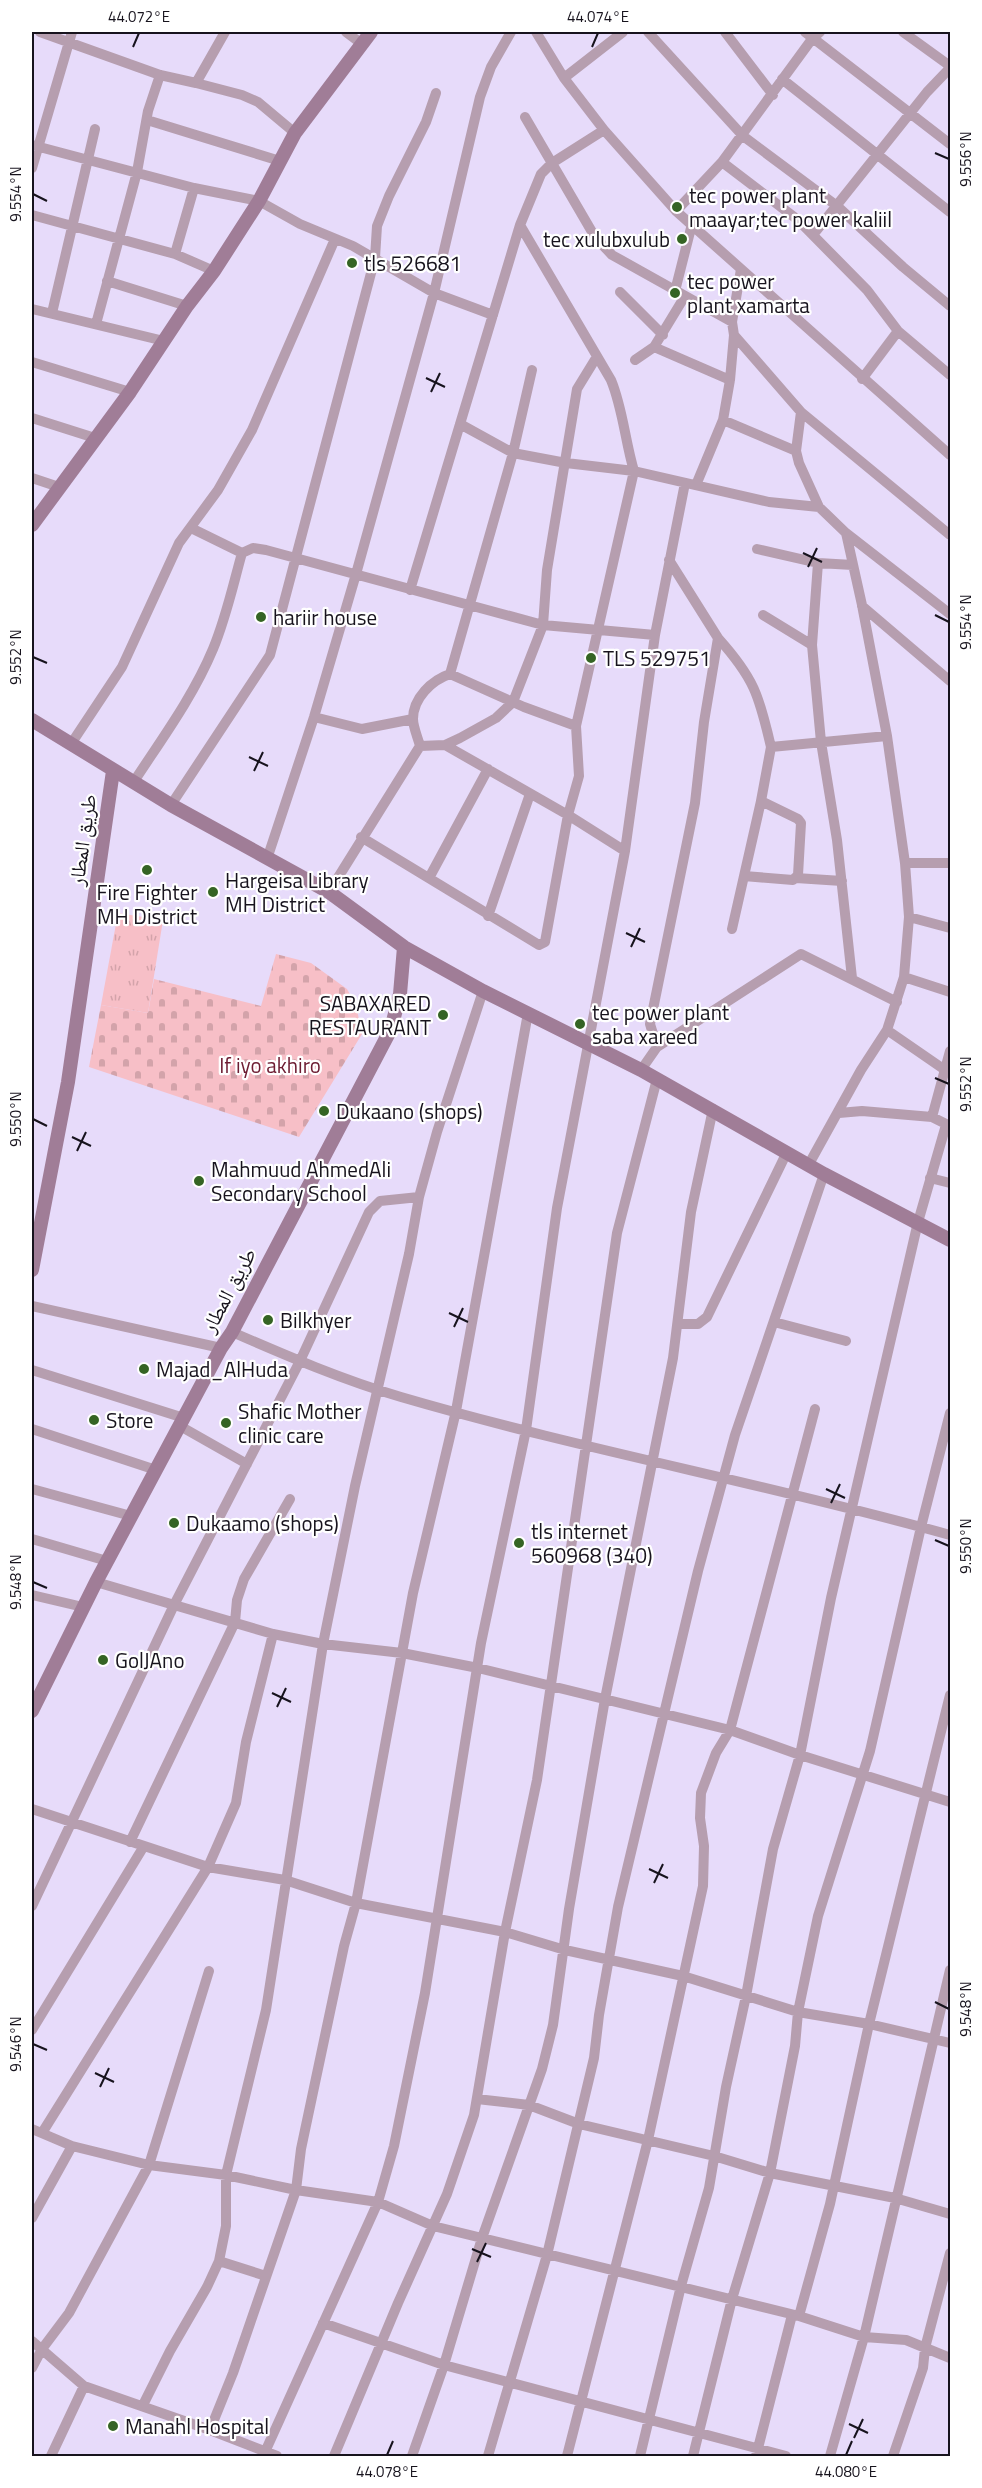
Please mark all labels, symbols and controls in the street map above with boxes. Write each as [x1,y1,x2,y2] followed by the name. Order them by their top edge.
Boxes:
[108,5,170,28] text: 44.072°E
[567,5,629,28] text: 44.074°E
[954,131,977,187] text: 9.556°N
[4,166,27,222] text: 9.554°N
[689,179,892,235] place label: tec power plant maayar;tec power kaliil
[670,200,684,214] marker: tec power plant maayar;tec power kaliil
[543,223,670,255] place label: tec xulubxulub
[675,232,689,246] marker: tec xulubxulub
[364,247,461,279] place label: tls 526681
[345,256,359,270] marker: tls 526681
[687,265,810,321] place label: tec power plant xamarta
[668,286,682,300] marker: tec power plant xamarta
[954,594,977,650] text: 9.554°N
[273,601,377,633] place label: hariir house
[254,610,268,624] marker: hariir house
[4,629,27,685] text: 9.552°N
[603,642,711,674] place label: TLS 529751
[584,651,598,665] marker: TLS 529751
[60,792,104,889] street label: طريق المطار
[140,863,154,877] marker: Fire Fighter MH District
[225,864,369,920] place label: Hargeisa Library MH District
[97,876,198,932] place label: Fire Fighter MH District
[206,885,220,899] marker: Hargeisa Library MH District
[309,987,431,1043] place label: SABAXARED RESTAURANT
[592,996,730,1052] place label: tec power plant saba xareed
[436,1008,450,1022] marker: SABAXARED RESTAURANT
[573,1017,587,1031] marker: tec power plant saba xareed
[219,1049,321,1081] park label: If iyo akhiro
[954,1056,977,1112] text: 9.552°N
[4,1091,27,1147] text: 9.550°N
[336,1095,483,1127] place label: Dukaano (shops)
[317,1104,331,1118] marker: Dukaano (shops)
[211,1153,391,1209] place label: Mahmuud AhmedAli Secondary School
[192,1174,206,1188] marker: Mahmuud AhmedAli Secondary School
[192,1242,264,1339] street label: طريق المطار
[280,1304,351,1336] place label: Bilkhyer
[261,1313,275,1327] marker: Bilkhyer
[156,1353,288,1385] place label: Majad_AlHuda
[137,1362,151,1376] marker: Majad_AlHuda
[238,1395,362,1451] place label: Shafic Mother clinic care
[106,1404,153,1436] place label: Store
[87,1413,101,1427] marker: Store
[219,1416,233,1430] marker: Shafic Mother clinic care
[186,1507,339,1539] place label: Dukaamo (shops)
[531,1515,653,1571] place label: tls internet 560968 (340)
[167,1516,181,1530] marker: Dukaamo (shops)
[954,1518,977,1574] text: 9.550°N
[512,1536,526,1550] marker: tls internet 560968 (340)
[4,1554,27,1610] text: 9.548°N
[115,1644,184,1676] place label: GolJAno
[96,1653,110,1667] marker: GolJAno
[954,1981,977,2037] text: 9.548°N
[4,2016,27,2072] text: 9.546°N
[125,2410,269,2442] place label: Manahl Hospital
[106,2419,120,2433] marker: Manahl Hospital
[356,2460,418,2483] text: 44.078°E
[815,2460,877,2483] text: 44.080°E

